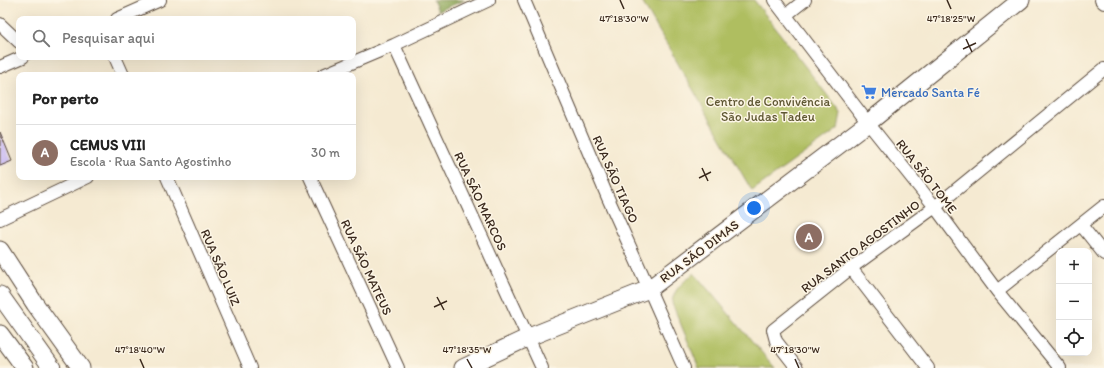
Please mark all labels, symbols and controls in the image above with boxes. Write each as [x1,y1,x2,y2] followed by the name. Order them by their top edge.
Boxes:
[599,12,649,25] text: 47°18'30"W
[927,12,976,25] text: 47°18'25"W
[16,16,356,60] search box
[30,27,52,49] icon: search
[62,29,155,47] text: Pesquisar aqui
[860,83,878,101] supermarket icon: Mercado Santa Fé
[881,85,980,100] place label: Mercado Santa Fé
[32,88,99,108] text: Por perto
[706,94,830,124] park label: Centro de Convivência São Judas Tadeu
[589,133,642,225] street label: RUA SÃO TIAGO
[70,136,146,154] text: CEMUS VIII
[893,136,960,216] street label: RUA SÃO TOME
[41,145,49,160] text: A
[311,145,340,160] text: 30 m
[451,150,510,253] street label: RUA SÃO MARCOS
[70,154,231,169] text: Escola · Rua Santo Agostinho
[797,196,923,296] street label: RUA SANTO AGOSTINHO
[744,198,764,218] your location
[338,217,395,317] street label: RUA SÃO MATEUS
[657,217,742,286] street label: RUA SÃO DIMAS
[796,222,822,252] pin: A
[198,227,244,308] street label: RUA SÃO LUIZ
[1056,248,1092,356] map controls
[1056,248,1092,284] button: +
[1056,284,1092,320] button: −
[1056,320,1092,356] button: locate
[115,343,166,356] text: 47°18'40"W
[443,343,492,356] text: 47°18'35"W
[770,343,820,356] text: 47°18'30"W

